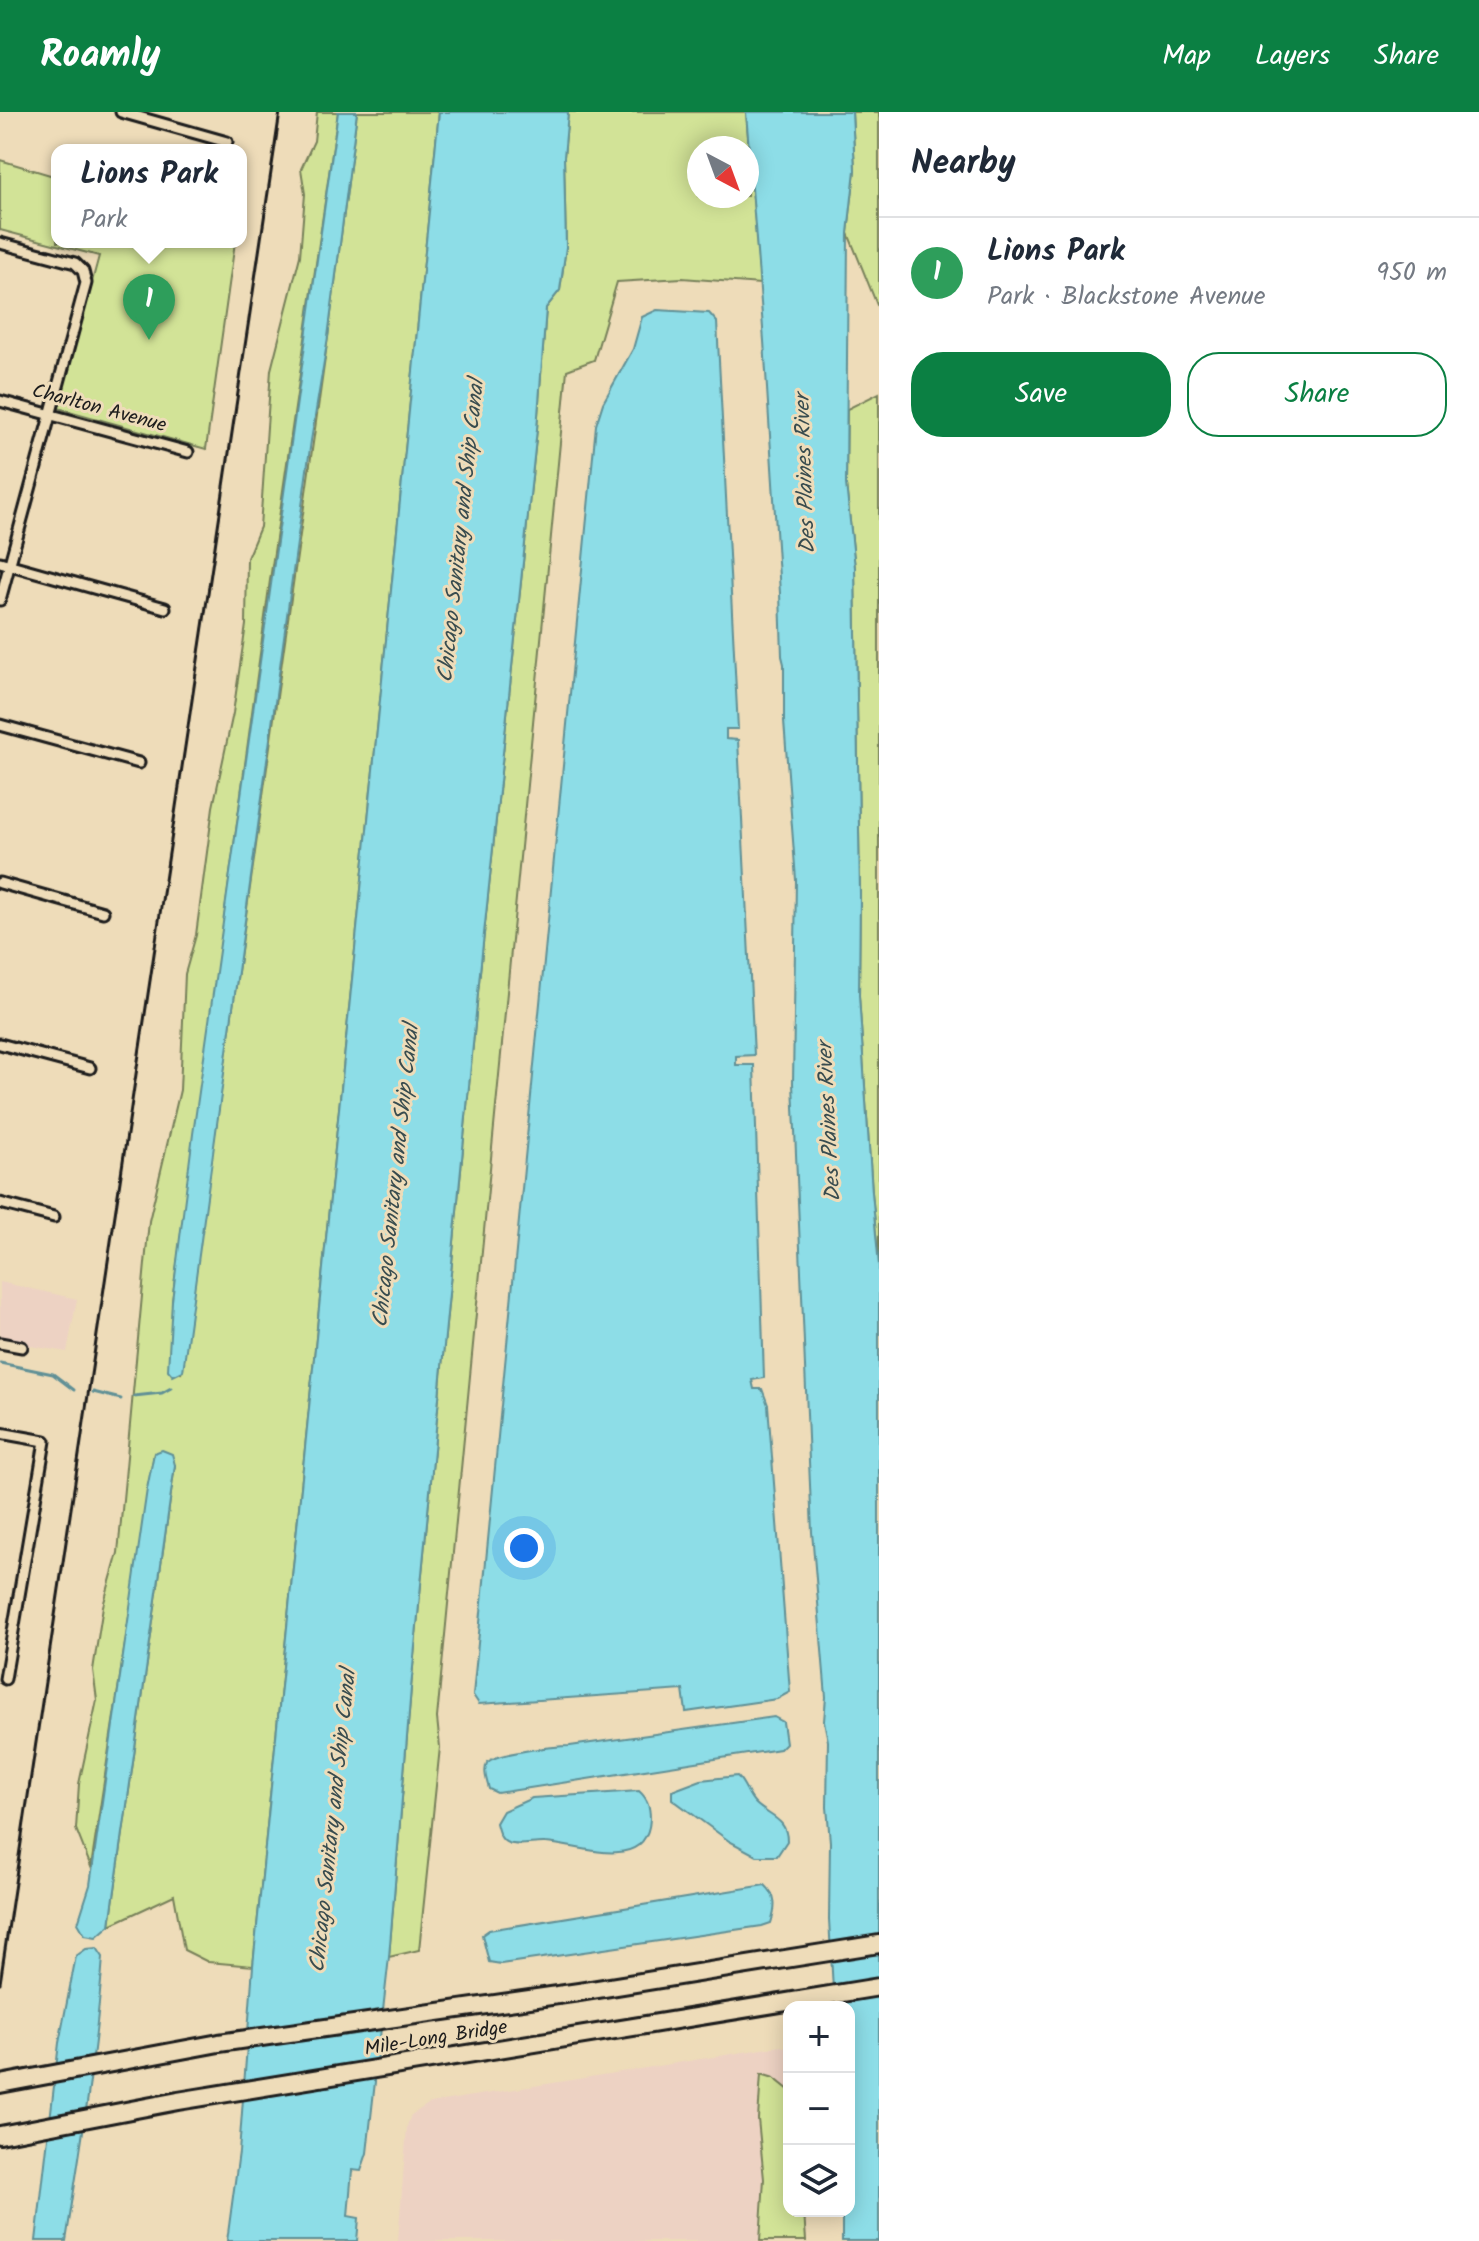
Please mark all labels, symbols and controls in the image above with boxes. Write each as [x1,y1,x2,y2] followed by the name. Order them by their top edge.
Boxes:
[40,26,161,86] text: Roamly
[1162,34,1211,79] text: Map
[1255,34,1330,79] text: Layers
[1374,34,1439,79] text: Share
[687,136,759,208] north arrow
[911,137,1016,191] text: Nearby
[51,144,247,248] popup
[80,151,218,199] text: Lions Park
[80,199,127,241] text: Park
[987,228,1124,276] text: Lions Park
[933,252,941,294] text: 1
[1376,252,1447,294] text: 950 m
[123,274,175,340] pin: 1
[987,276,1265,318] text: Park · Blackstone Avenue
[911,352,1171,437] button: Save
[1187,352,1447,437] button: Share
[429,373,496,684] water label: Chicago Sanitary and Ship Canal
[28,376,170,442] street label: Charlton Avenue
[786,389,826,554] water label: Des Plaines River
[364,1018,431,1329] water label: Chicago Sanitary and Ship Canal
[808,1037,852,1203] water label: Des Plaines River
[504,1528,544,1568] your location
[301,1663,368,1974] water label: Chicago Sanitary and Ship Canal
[783,2001,855,2217] map controls
[783,2001,855,2073] button: +
[362,2012,510,2066] street label: Mile-Long Bridge
[783,2073,855,2145] button: −
[783,2145,855,2217] button: layers

